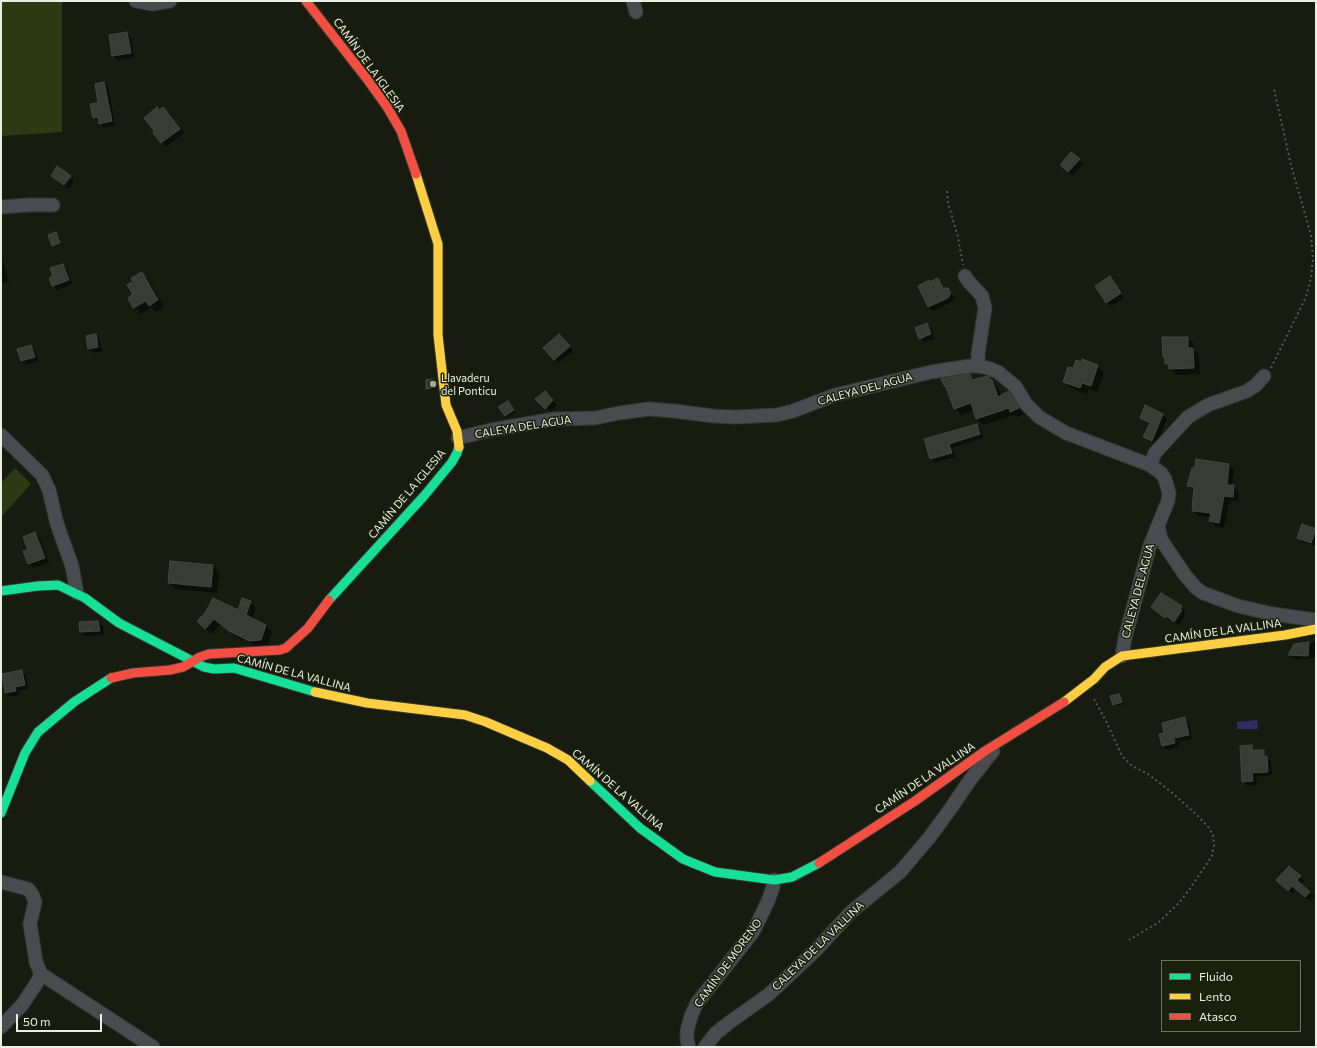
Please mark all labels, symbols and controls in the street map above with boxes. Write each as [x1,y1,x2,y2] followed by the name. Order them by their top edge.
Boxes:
[330,15,408,115] street label: CAMÍN DE LA IGLESIA
[816,370,914,408] street label: CALEYA DEL AGUA
[441,371,497,397] place label: Llavaderu del Ponticu
[428,379,438,389] marker: Llavaderu del Ponticu
[474,413,572,441] street label: CALEYA DEL AGUA
[366,446,448,542] street label: CAMÍN DE LA IGLESIA
[1119,542,1157,640] street label: CALEYA DEL AGUA
[1164,616,1282,646] street label: CAMÍN DE LA VALLINA
[235,651,353,695] street label: CAMÍN DE LA VALLINA
[872,740,978,816] street label: CAMÍN DE LA VALLINA
[569,746,667,834] street label: CAMÍN DE LA VALLINA
[769,899,867,993] street label: CALEYA DE LA VALLINA
[691,916,765,1010] street label: CAMÍN DE MORENO
[1161,960,1301,1032] legend
[1199,969,1233,983] text: Fluido
[1199,989,1231,1003] text: Lento
[18,1006,104,1032] scale bar
[1199,1009,1237,1023] text: Atasco
[23,1014,51,1028] text: 50 m

